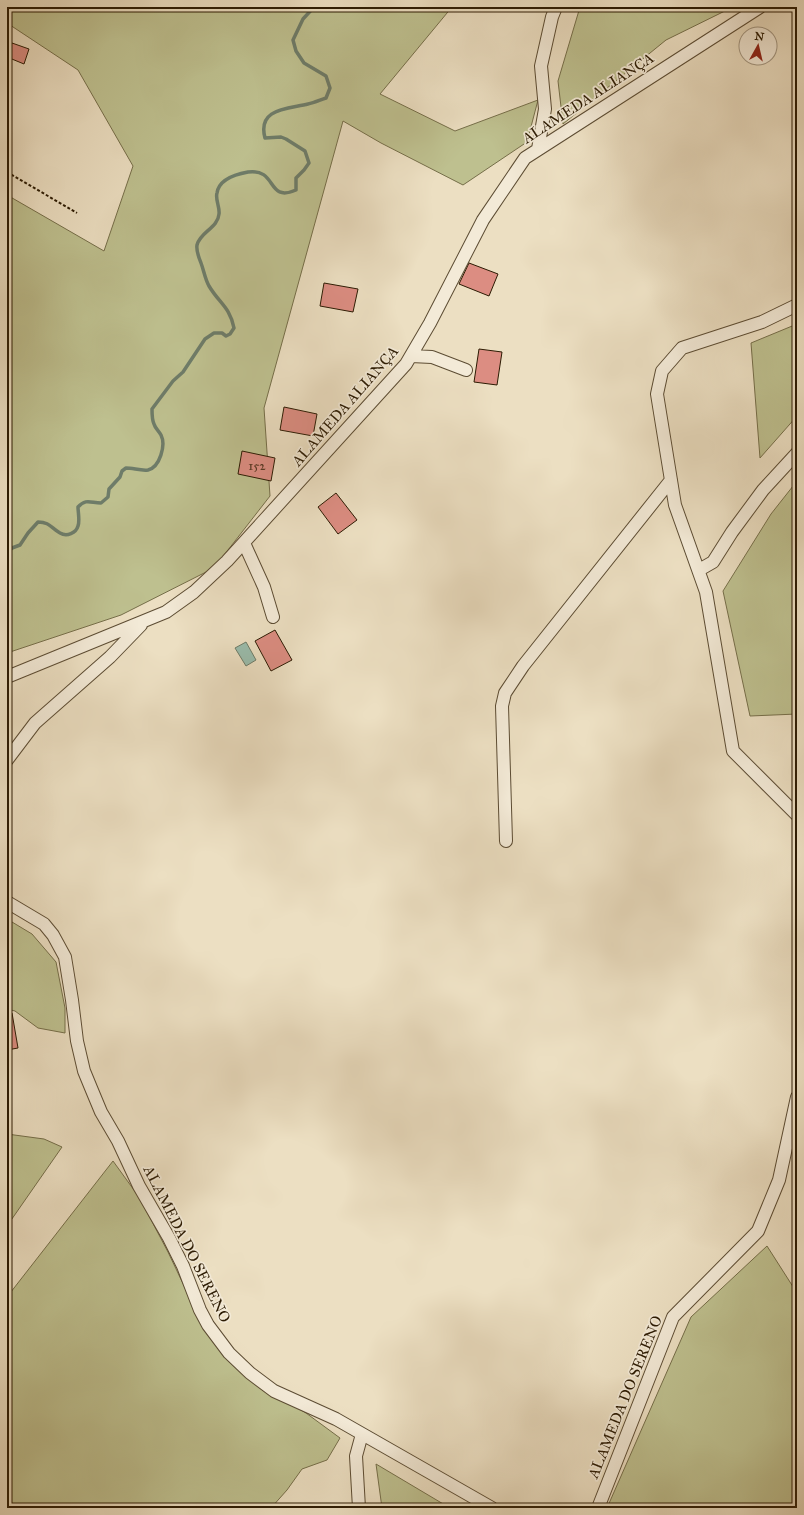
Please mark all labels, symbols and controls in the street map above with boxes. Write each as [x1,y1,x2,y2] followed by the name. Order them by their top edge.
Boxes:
[738,26,778,66] north arrow
[754,30,766,44] text: N
[518,49,657,148] street label: ALAMEDA ALIANÇA
[287,342,402,471] street label: ALAMEDA ALIANÇA
[248,458,266,474] house number: 152
[139,1161,235,1326] street label: ALAMEDA DO SERENO
[584,1313,666,1482] street label: ALAMEDA DO SERENO

